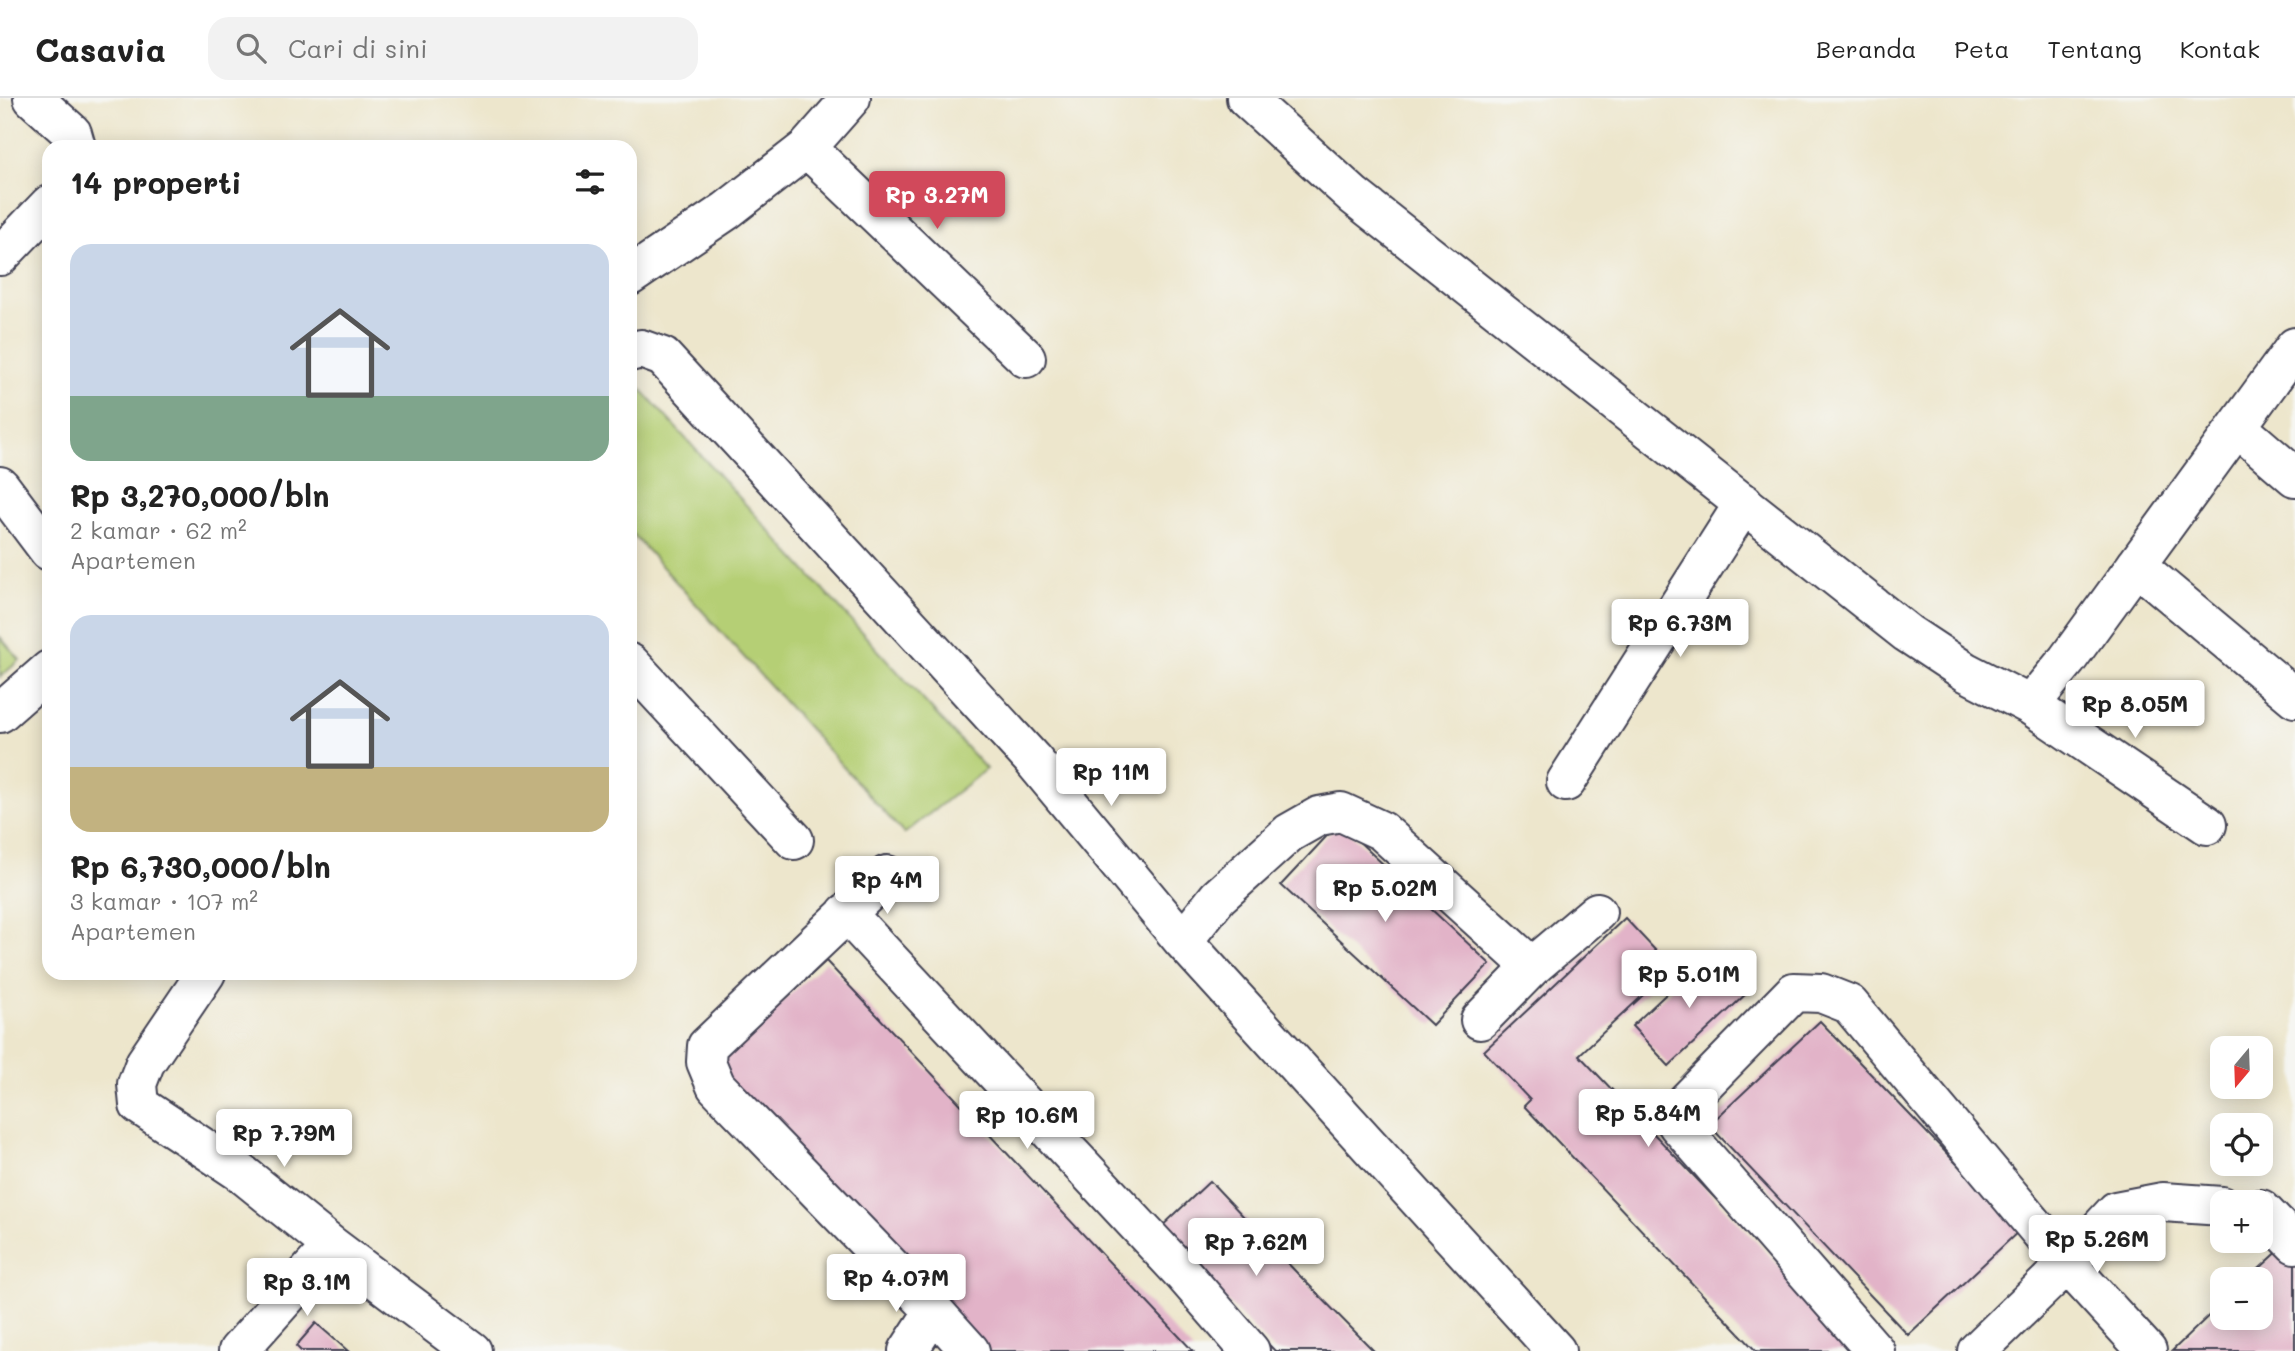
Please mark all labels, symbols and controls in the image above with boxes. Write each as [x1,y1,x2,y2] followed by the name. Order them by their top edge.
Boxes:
[208,17,698,80] search box
[35,27,166,70] text: Casavia
[232,29,270,67] icon: search
[288,31,428,65] text: Cari di sini
[1816,33,1916,64] text: Beranda
[1954,33,2009,64] text: Peta
[2047,33,2142,64] text: Tentang
[2180,33,2260,64] text: Kontak
[70,162,242,202] text: 14 properti
[571,163,609,201] icon: filters
[865,172,1009,231] pin: Rp 3.27M
[885,179,989,209] text: Rp 3.27M
[277,290,403,416] icon: home
[70,475,329,515] text: Rp 3,270,000/bln
[70,515,247,545] text: 2 kamar · 62 m²
[70,545,196,575] text: Apartemen
[1608,600,1752,659] pin: Rp 6.73M
[1628,607,1732,637] text: Rp 6.73M
[277,661,403,787] icon: home
[2063,680,2207,740] pin: Rp 8.05M
[2082,688,2188,718] text: Rp 8.05M
[1054,748,1168,808] pin: Rp 11M
[1072,756,1150,786] text: Rp 11M
[70,846,331,886] text: Rp 6,730,000/bln
[838,856,936,916] pin: Rp 4M
[851,864,923,894] text: Rp 4M
[1313,864,1457,924] pin: Rp 5.02M
[1332,872,1438,902] text: Rp 5.02M
[70,886,258,916] text: 3 kamar · 107 m²
[70,916,196,946] text: Apartemen
[1617,950,1761,1010] pin: Rp 5.01M
[1638,958,1740,988] text: Rp 5.01M
[2210,1036,2273,1099] north arrow
[2210,1036,2273,1330] map controls
[1576,1090,1720,1149] pin: Rp 5.84M
[955,1091,1099,1151] pin: Rp 10.6M
[1595,1097,1701,1127] text: Rp 5.84M
[975,1099,1079,1129] text: Rp 10.6M
[212,1110,356,1169] pin: Rp 7.79M
[2210,1113,2273,1176] button: locate
[232,1117,336,1147] text: Rp 7.79M
[2210,1190,2273,1253] button: +
[2025,1216,2169,1275] pin: Rp 5.26M
[1184,1218,1328,1278] pin: Rp 7.62M
[2045,1223,2149,1253] text: Rp 5.26M
[1204,1226,1308,1256] text: Rp 7.62M
[824,1254,968,1314] pin: Rp 4.07M
[242,1258,372,1318] pin: Rp 3.1M
[843,1262,949,1292] text: Rp 4.07M
[263,1266,351,1296] text: Rp 3.1M
[2210,1267,2273,1330] button: −

